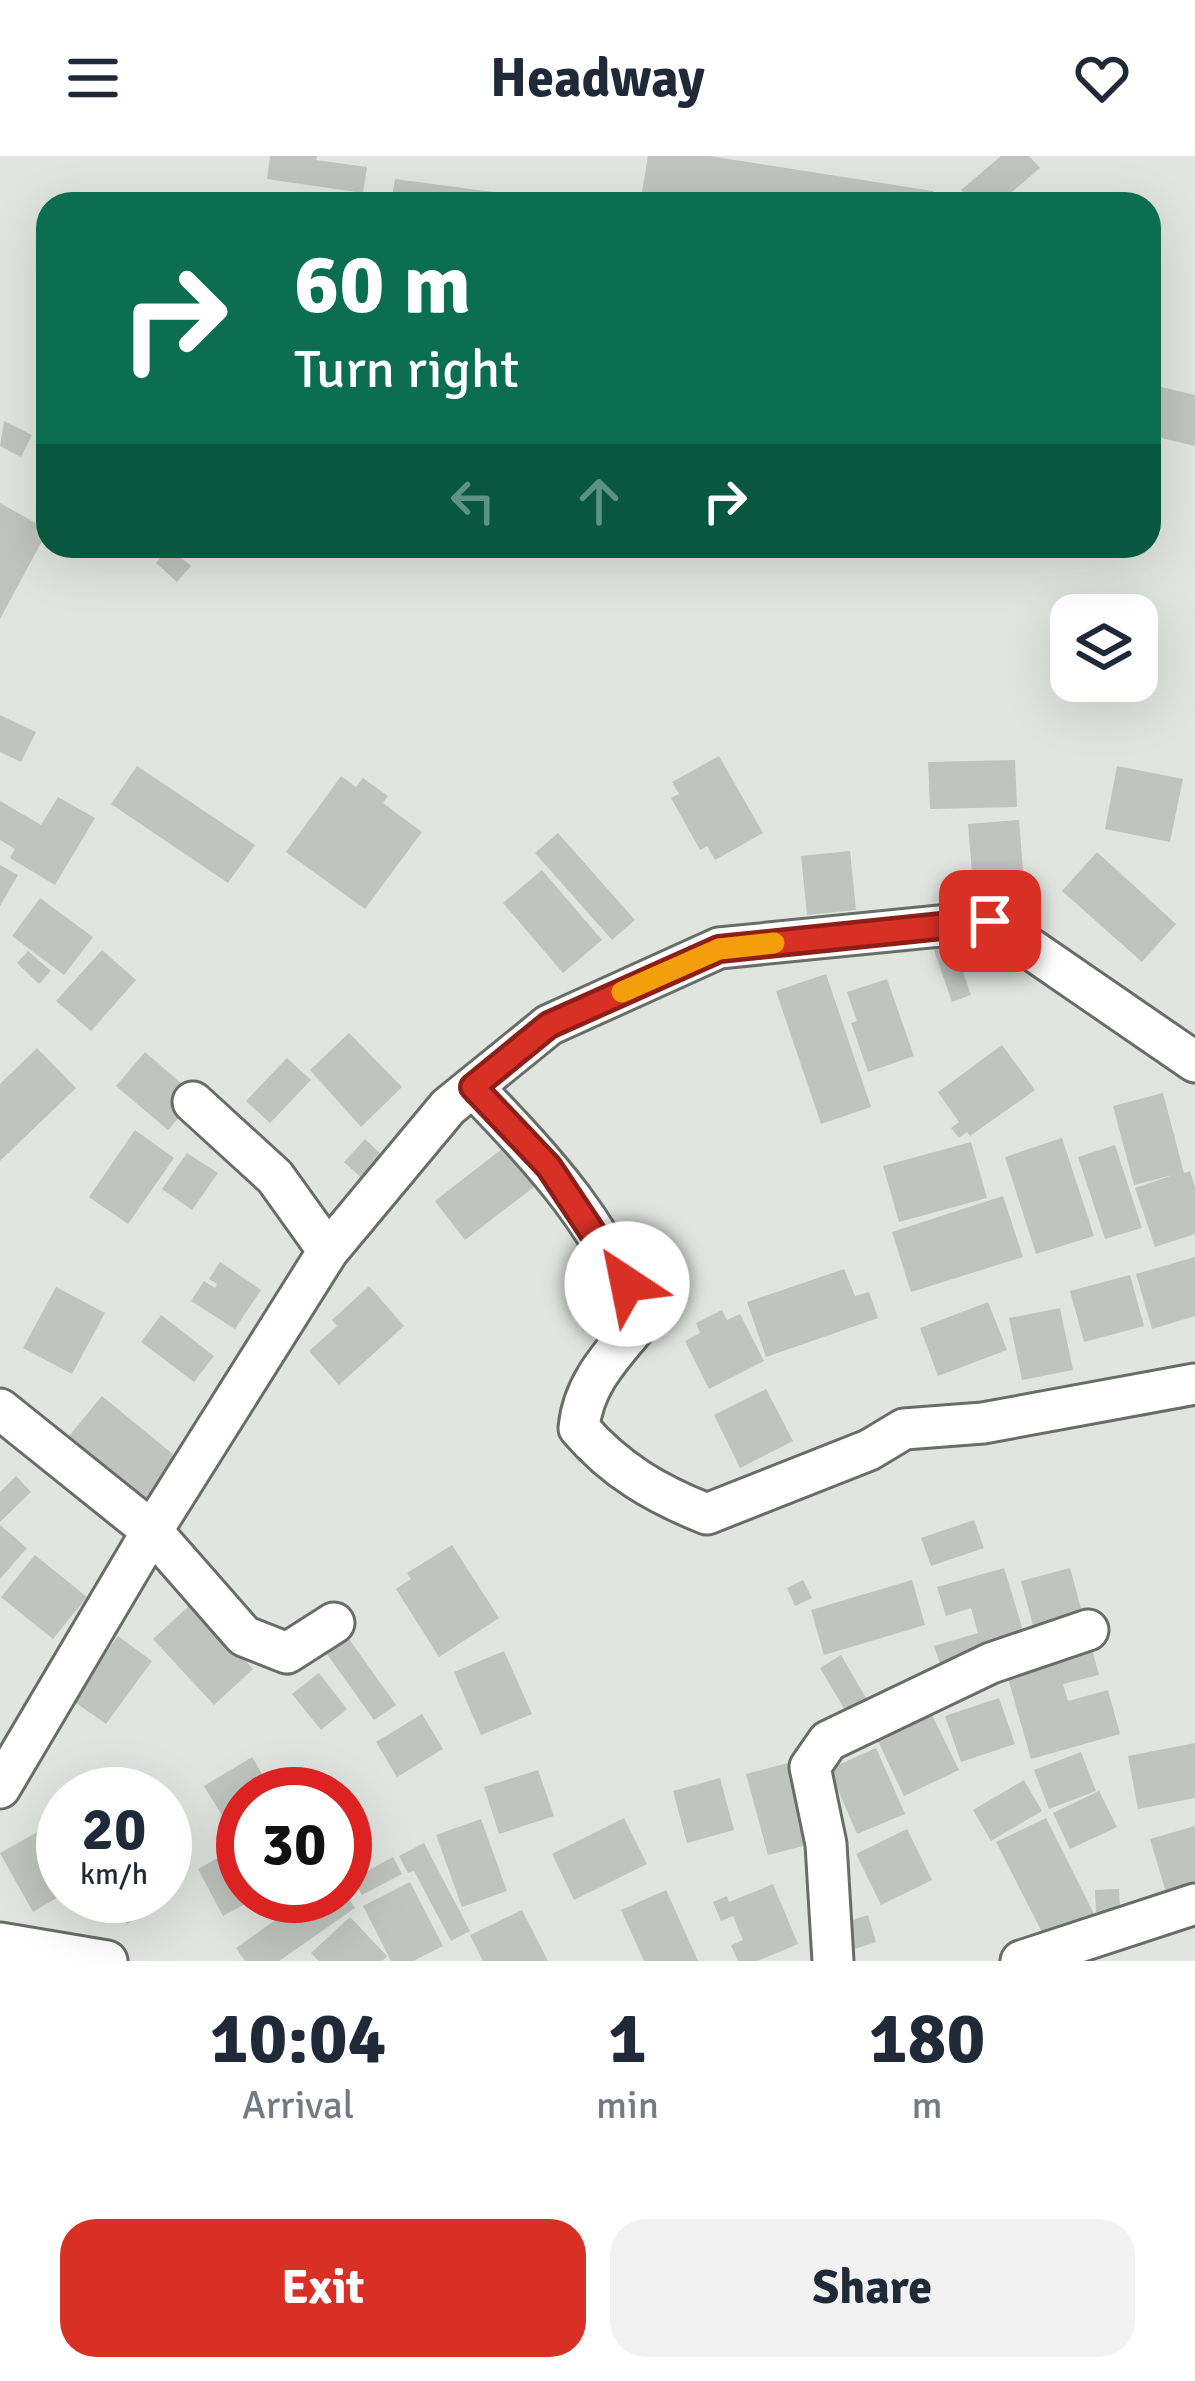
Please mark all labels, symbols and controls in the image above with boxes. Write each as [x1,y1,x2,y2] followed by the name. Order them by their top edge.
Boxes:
[60,45,126,111] icon: menu
[490,45,705,112] text: Headway
[1069,45,1135,111] icon: heart
[294,233,471,337] text: 60 m
[96,240,252,396] icon: right
[294,336,519,403] text: Turn right
[440,468,506,534] icon: left
[566,468,632,534] icon: ahead
[692,468,758,534] icon: right
[1050,594,1158,702] map controls
[1050,594,1158,702] button: layers
[939,870,1041,972] pin
[957,888,1023,954] icon: arrive
[564,1221,690,1347] position arrow
[216,1767,372,1923] speed limit sign: 30
[82,1793,146,1867] text: 20
[80,1856,148,1893] text: km/h
[210,1994,386,2083] text: 10:04
[608,1994,647,2083] text: 1
[869,1994,985,2083] text: 180
[242,2081,354,2129] text: Arrival
[596,2081,659,2129] text: min
[911,2081,943,2129] text: m
[60,2219,586,2357] button: Exit
[610,2219,1135,2357] button: Share

